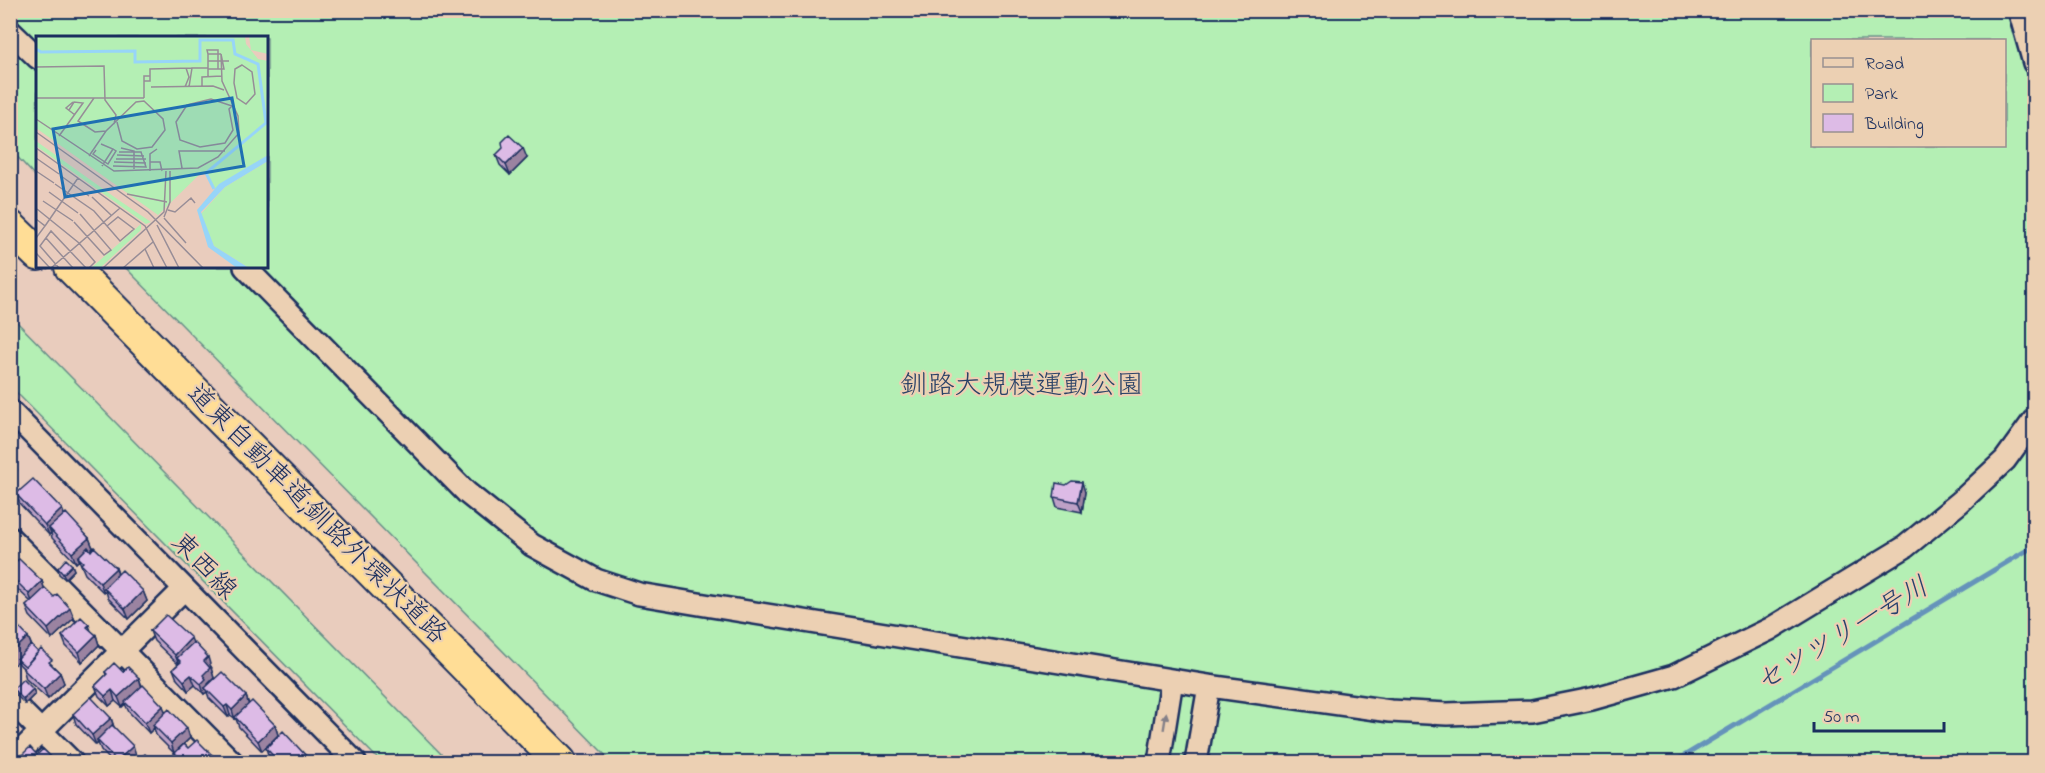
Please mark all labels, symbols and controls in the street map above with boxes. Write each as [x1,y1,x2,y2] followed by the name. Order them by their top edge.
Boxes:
[36,36,268,268] inset map
[1811,39,2006,147] legend
[1865,52,1904,78] text: Road
[1865,82,1898,108] text: Park
[1864,112,1924,139] text: Building
[901,367,1144,406] park label: 釧路大規模運動公園
[177,376,455,654] street label: 道東自動車道;釧路外環状道路
[161,524,245,610] street label: 東西線
[1748,568,1938,704] water label: セツツリ一号川
[1814,695,1944,733] scale bar
[1823,705,1860,731] text: 50 m
[1161,711,1170,730] one-way arrow

